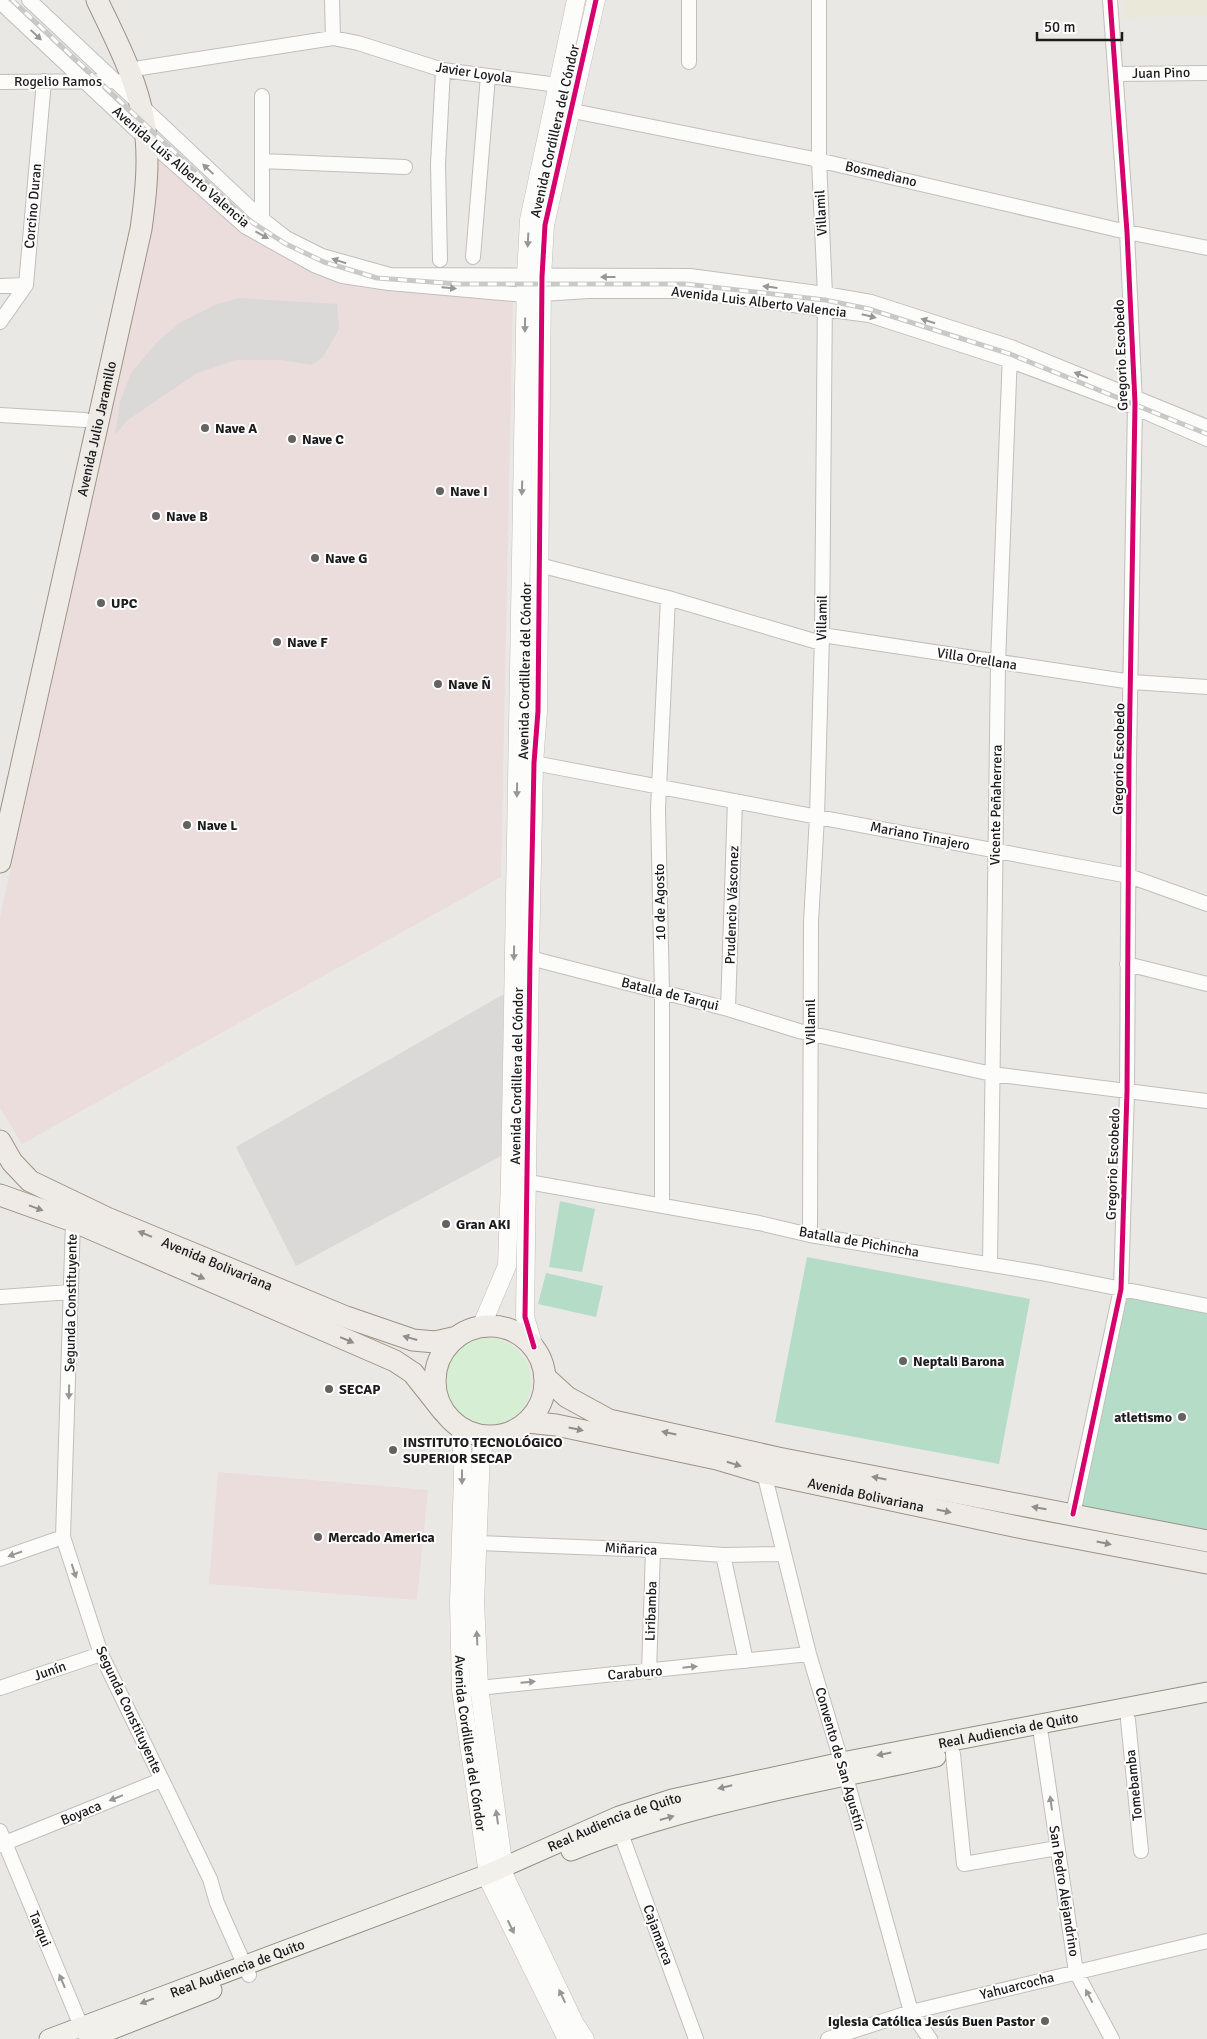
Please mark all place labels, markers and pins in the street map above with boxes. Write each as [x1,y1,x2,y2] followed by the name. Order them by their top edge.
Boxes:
[215,420,257,437] place label: Nave A
[199,422,211,434] marker: Nave A
[302,431,344,448] place label: Nave C
[286,433,298,445] marker: Nave C
[450,483,488,500] place label: Nave I
[434,485,446,497] marker: Nave I
[166,508,208,525] place label: Nave B
[150,510,162,522] marker: Nave B
[325,550,367,567] place label: Nave G
[309,552,321,564] marker: Nave G
[111,595,138,612] place label: UPC
[95,597,107,609] marker: UPC
[287,634,328,651] place label: Nave F
[271,636,283,648] marker: Nave F
[448,676,491,693] place label: Nave Ñ
[432,678,444,690] marker: Nave Ñ
[197,817,238,834] place label: Nave L
[181,819,193,831] marker: Nave L
[456,1216,511,1233] place label: Gran AKI
[440,1218,452,1230] marker: Gran AKI
[913,1353,1004,1370] place label: Neptali Barona
[897,1355,909,1367] marker: Neptali Barona
[339,1381,380,1398] place label: SECAP
[323,1383,335,1395] marker: SECAP
[1114,1409,1172,1426] place label: atletismo
[1176,1411,1188,1423] marker: atletismo
[403,1434,562,1467] place label: INSTITUTO TECNOLÓGICO SUPERIOR SECAP
[387,1444,399,1456] marker: INSTITUTO TECNOLÓGICO SUPERIOR SECAP
[328,1529,435,1546] place label: Mercado America
[312,1531,324,1543] marker: Mercado America
[828,2013,1035,2030] place label: Iglesia Católica Jesús Buen Pastor
[1039,2015,1051,2027] marker: Iglesia Católica Jesús Buen Pastor

